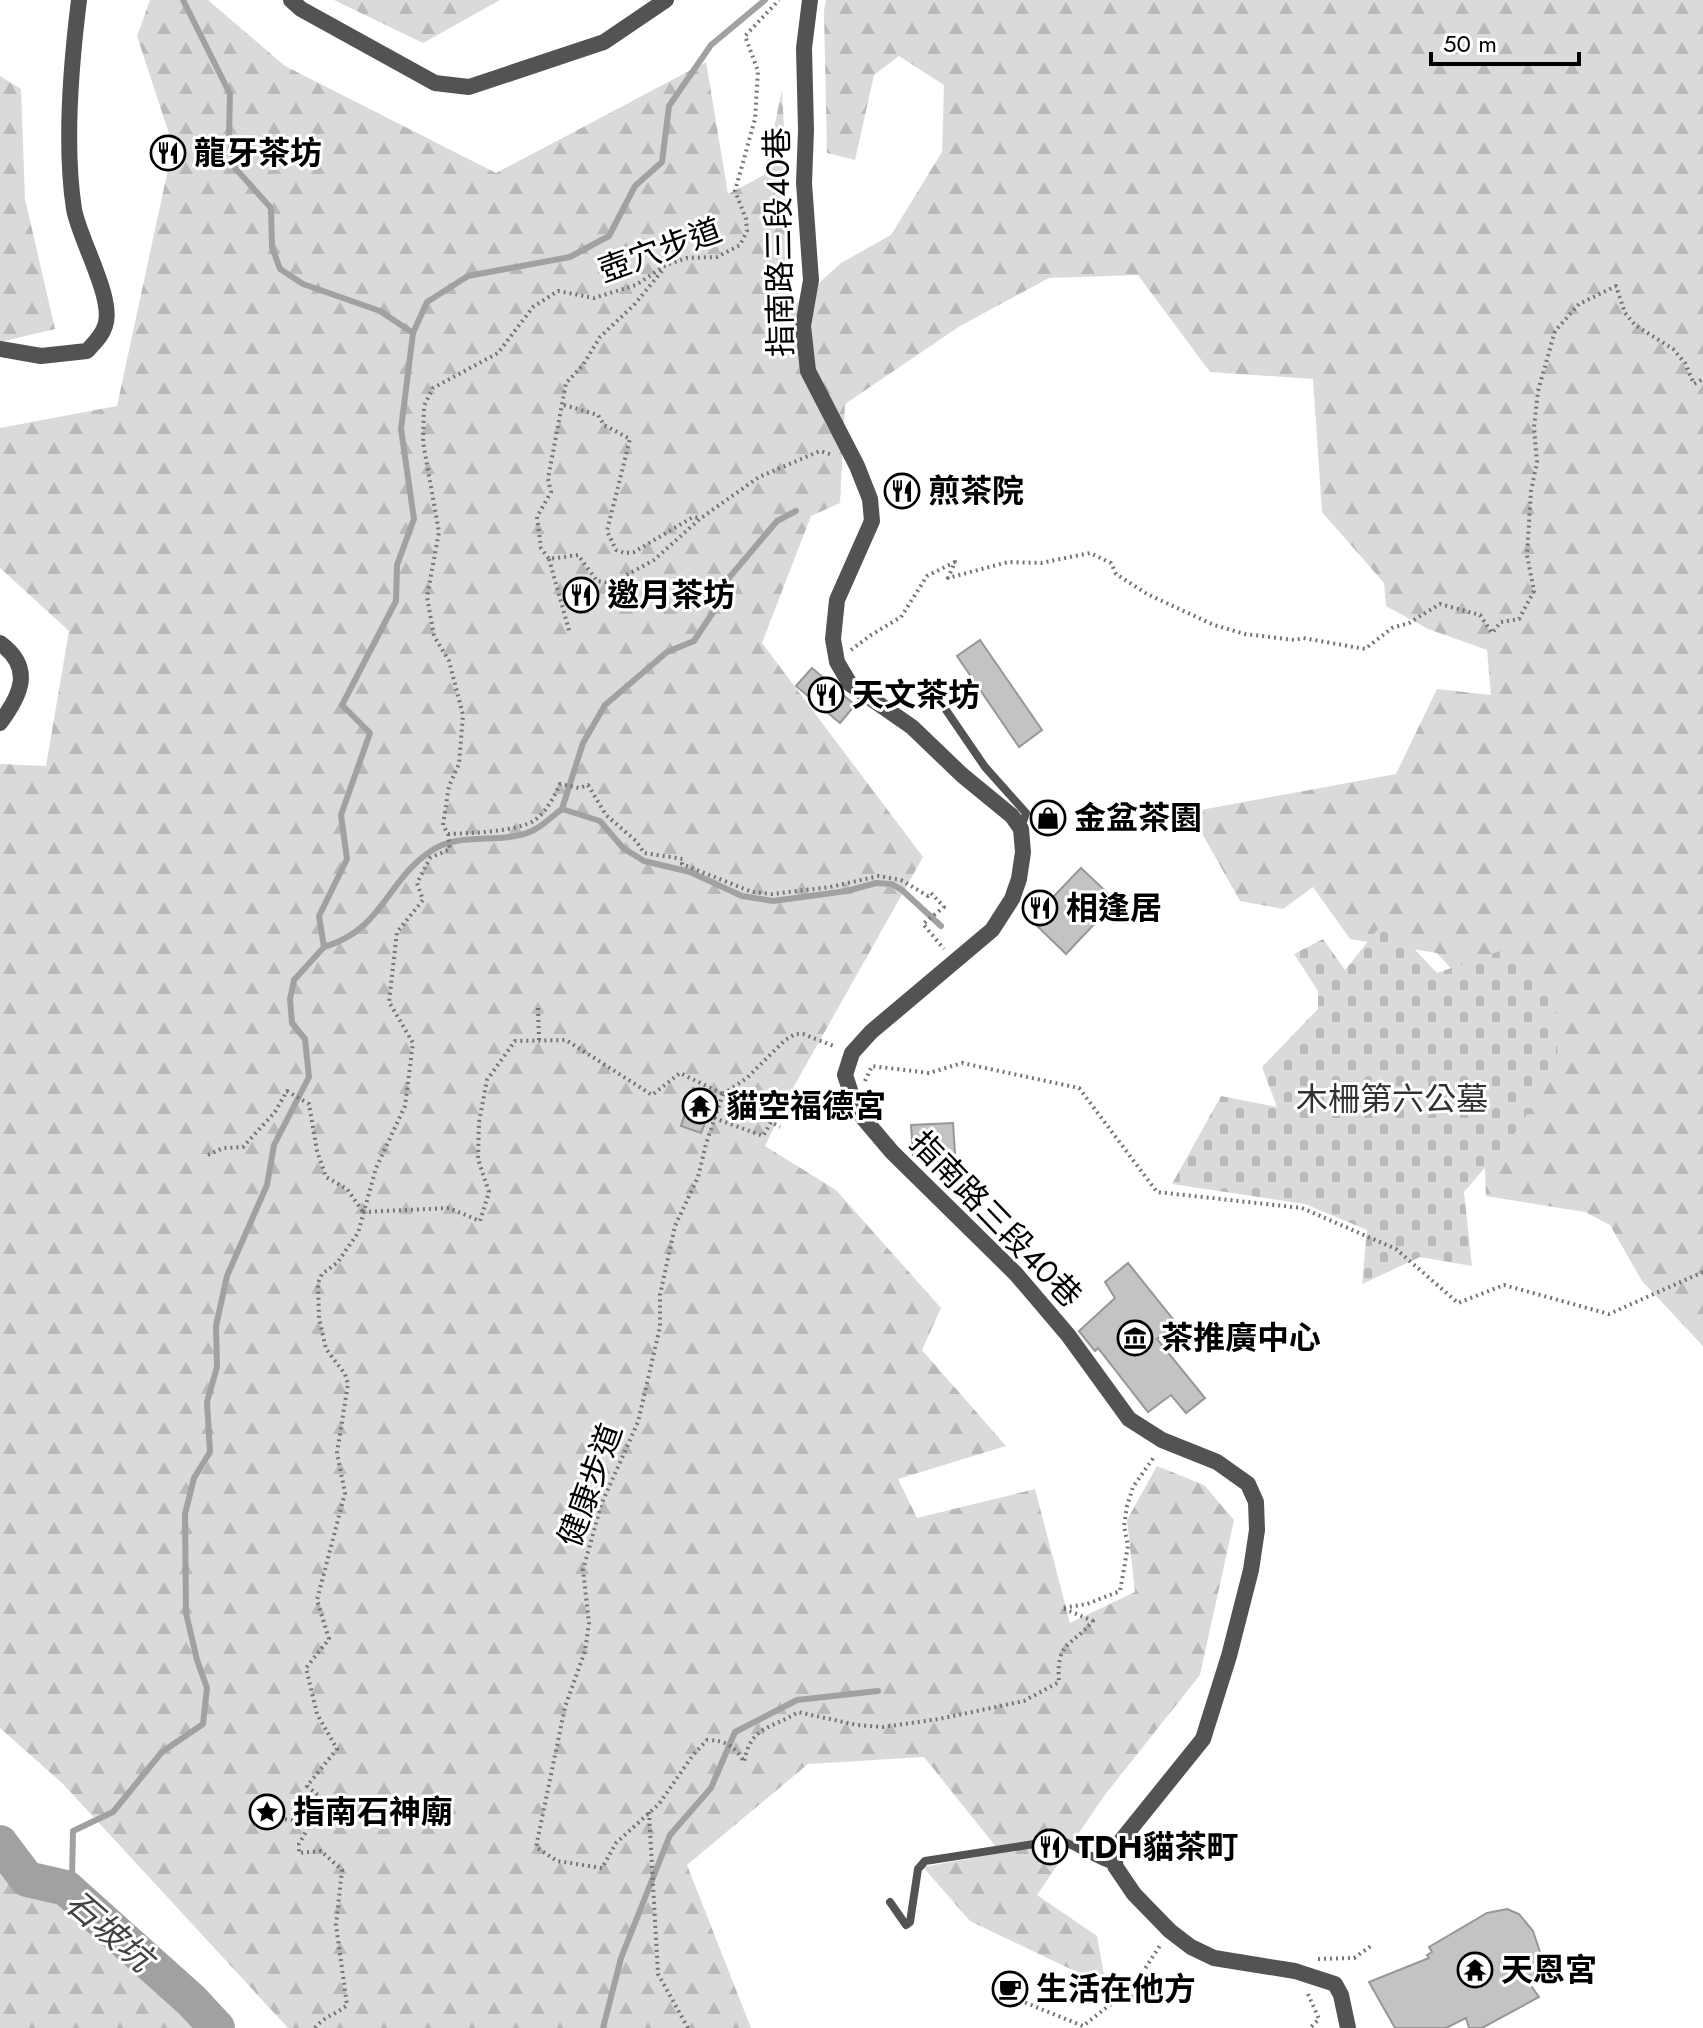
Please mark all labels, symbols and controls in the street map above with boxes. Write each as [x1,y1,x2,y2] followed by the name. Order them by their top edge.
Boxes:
[1431,16,1579,66] scale bar
[1443,26,1497,61] text: 50 m
[754,127,804,357] street label: 指南路三段40巷
[194,130,322,176] place label: 龍牙茶坊
[149,134,187,172] restaurant icon: 龍牙茶坊
[592,206,728,294] street label: 壺穴步道
[928,468,1024,514] place label: 煎茶院
[883,472,921,510] restaurant icon: 煎茶院
[607,572,735,618] place label: 邀月茶坊
[562,576,600,614] restaurant icon: 邀月茶坊
[852,672,980,718] place label: 天文茶坊
[807,676,845,714] restaurant icon: 天文茶坊
[1074,795,1202,841] place label: 金盆茶園
[1029,799,1067,837] shop icon: 金盆茶園
[1066,885,1162,931] place label: 相逢居
[1021,889,1059,927] restaurant icon: 相逢居
[1296,1076,1488,1122] park label: 木柵第六公墓
[726,1083,886,1129] place label: 貓空福德宮
[681,1087,719,1125] temple icon: 貓空福德宮
[900,1120,1092,1318] street label: 指南路三段40巷
[1161,1315,1321,1361] place label: 茶推廣中心
[1116,1319,1154,1357] museum icon: 茶推廣中心
[546,1417,634,1553] street label: 健康步道
[293,1789,453,1835] place label: 指南石神廟
[248,1793,286,1831] place icon: 指南石神廟
[1076,1824,1239,1870] place label: TDH貓茶町
[1031,1828,1069,1866] restaurant icon: TDH貓茶町
[54,1879,167,1986] water label: 石坡坑
[1501,1947,1597,1993] place label: 天恩宮
[1456,1951,1494,1989] temple icon: 天恩宮
[1036,1966,1196,2012] place label: 生活在他方
[991,1970,1029,2008] cafe icon: 生活在他方

